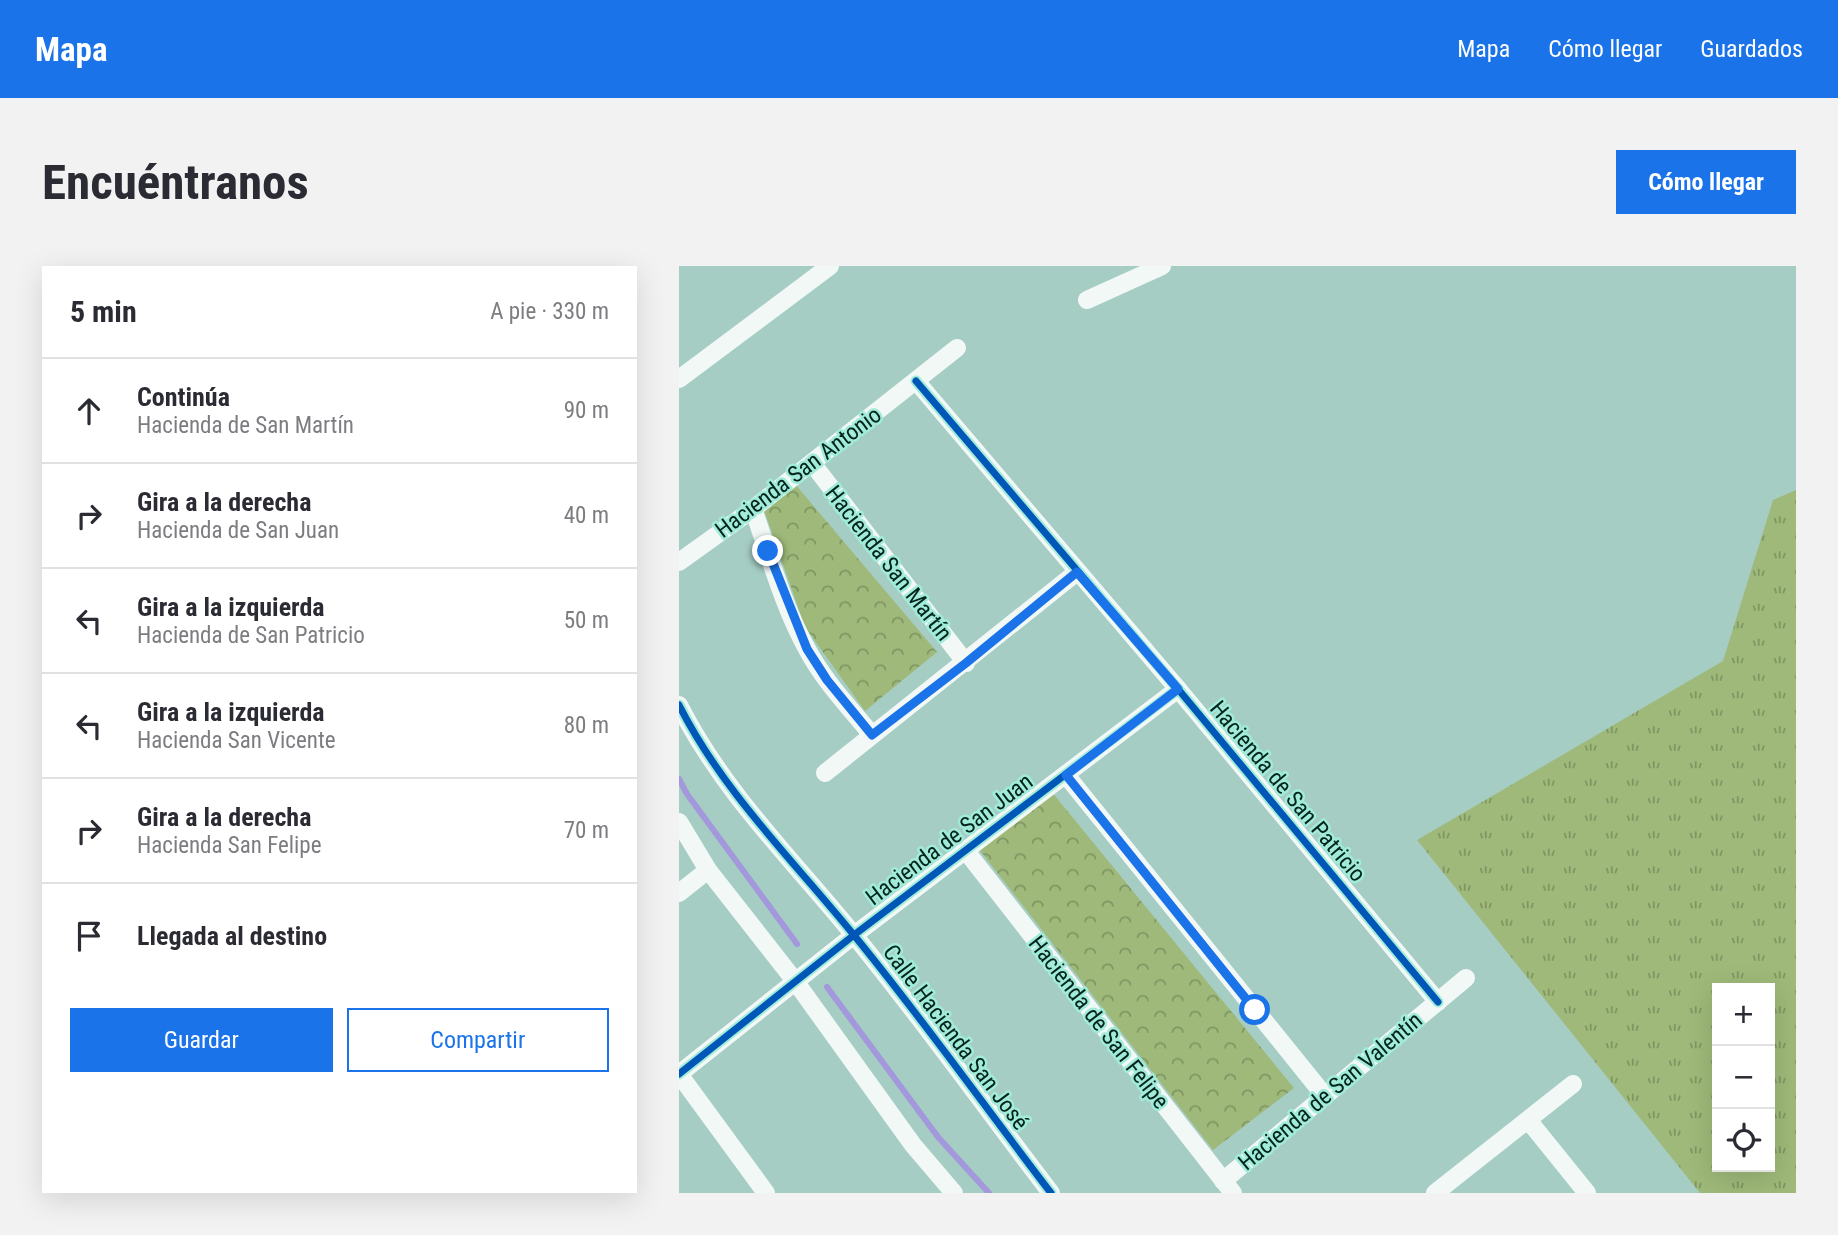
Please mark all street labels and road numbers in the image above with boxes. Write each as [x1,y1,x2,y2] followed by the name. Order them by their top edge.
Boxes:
[710,401,887,544] street label: Hacienda San Antonio
[820,480,958,646] street label: Hacienda San Martín
[1204,695,1371,887] street label: Hacienda de San Patricio
[860,768,1038,911] street label: Hacienda de San Juan
[1023,930,1174,1114] street label: Hacienda de San Felipe
[877,939,1034,1135] street label: Calle Hacienda San José
[1233,1007,1428,1176] street label: Hacienda de San Valentín

